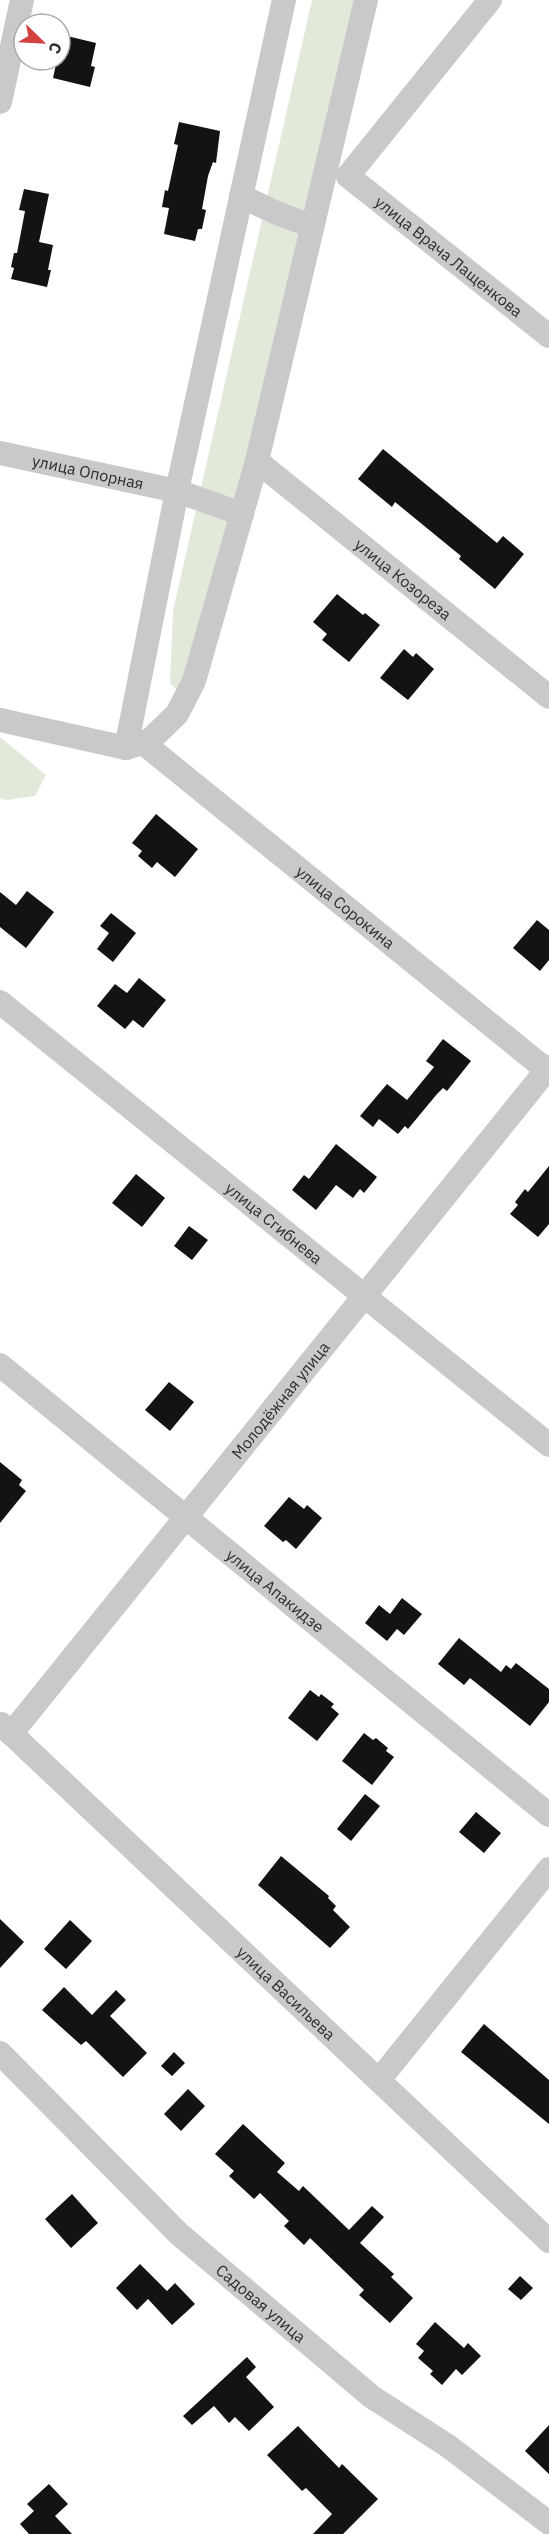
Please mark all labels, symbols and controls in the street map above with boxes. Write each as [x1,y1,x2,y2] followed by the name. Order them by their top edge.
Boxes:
[12,12,72,72] north arrow
[44,39,67,57] text: С
[371,192,527,321] street label: улица Врача Лащенкова
[30,450,146,494] street label: улица Опорная
[351,534,456,625] street label: улица Козореза
[292,861,399,953] street label: улица Сорокина
[221,1178,327,1269] street label: улица Сгибнева
[227,1337,334,1463] street label: Молодёжная улица
[222,1545,329,1637] street label: улица Апакидзе
[233,1942,340,2045] street label: улица Васильева
[212,2260,310,2347] street label: Садовая улица

